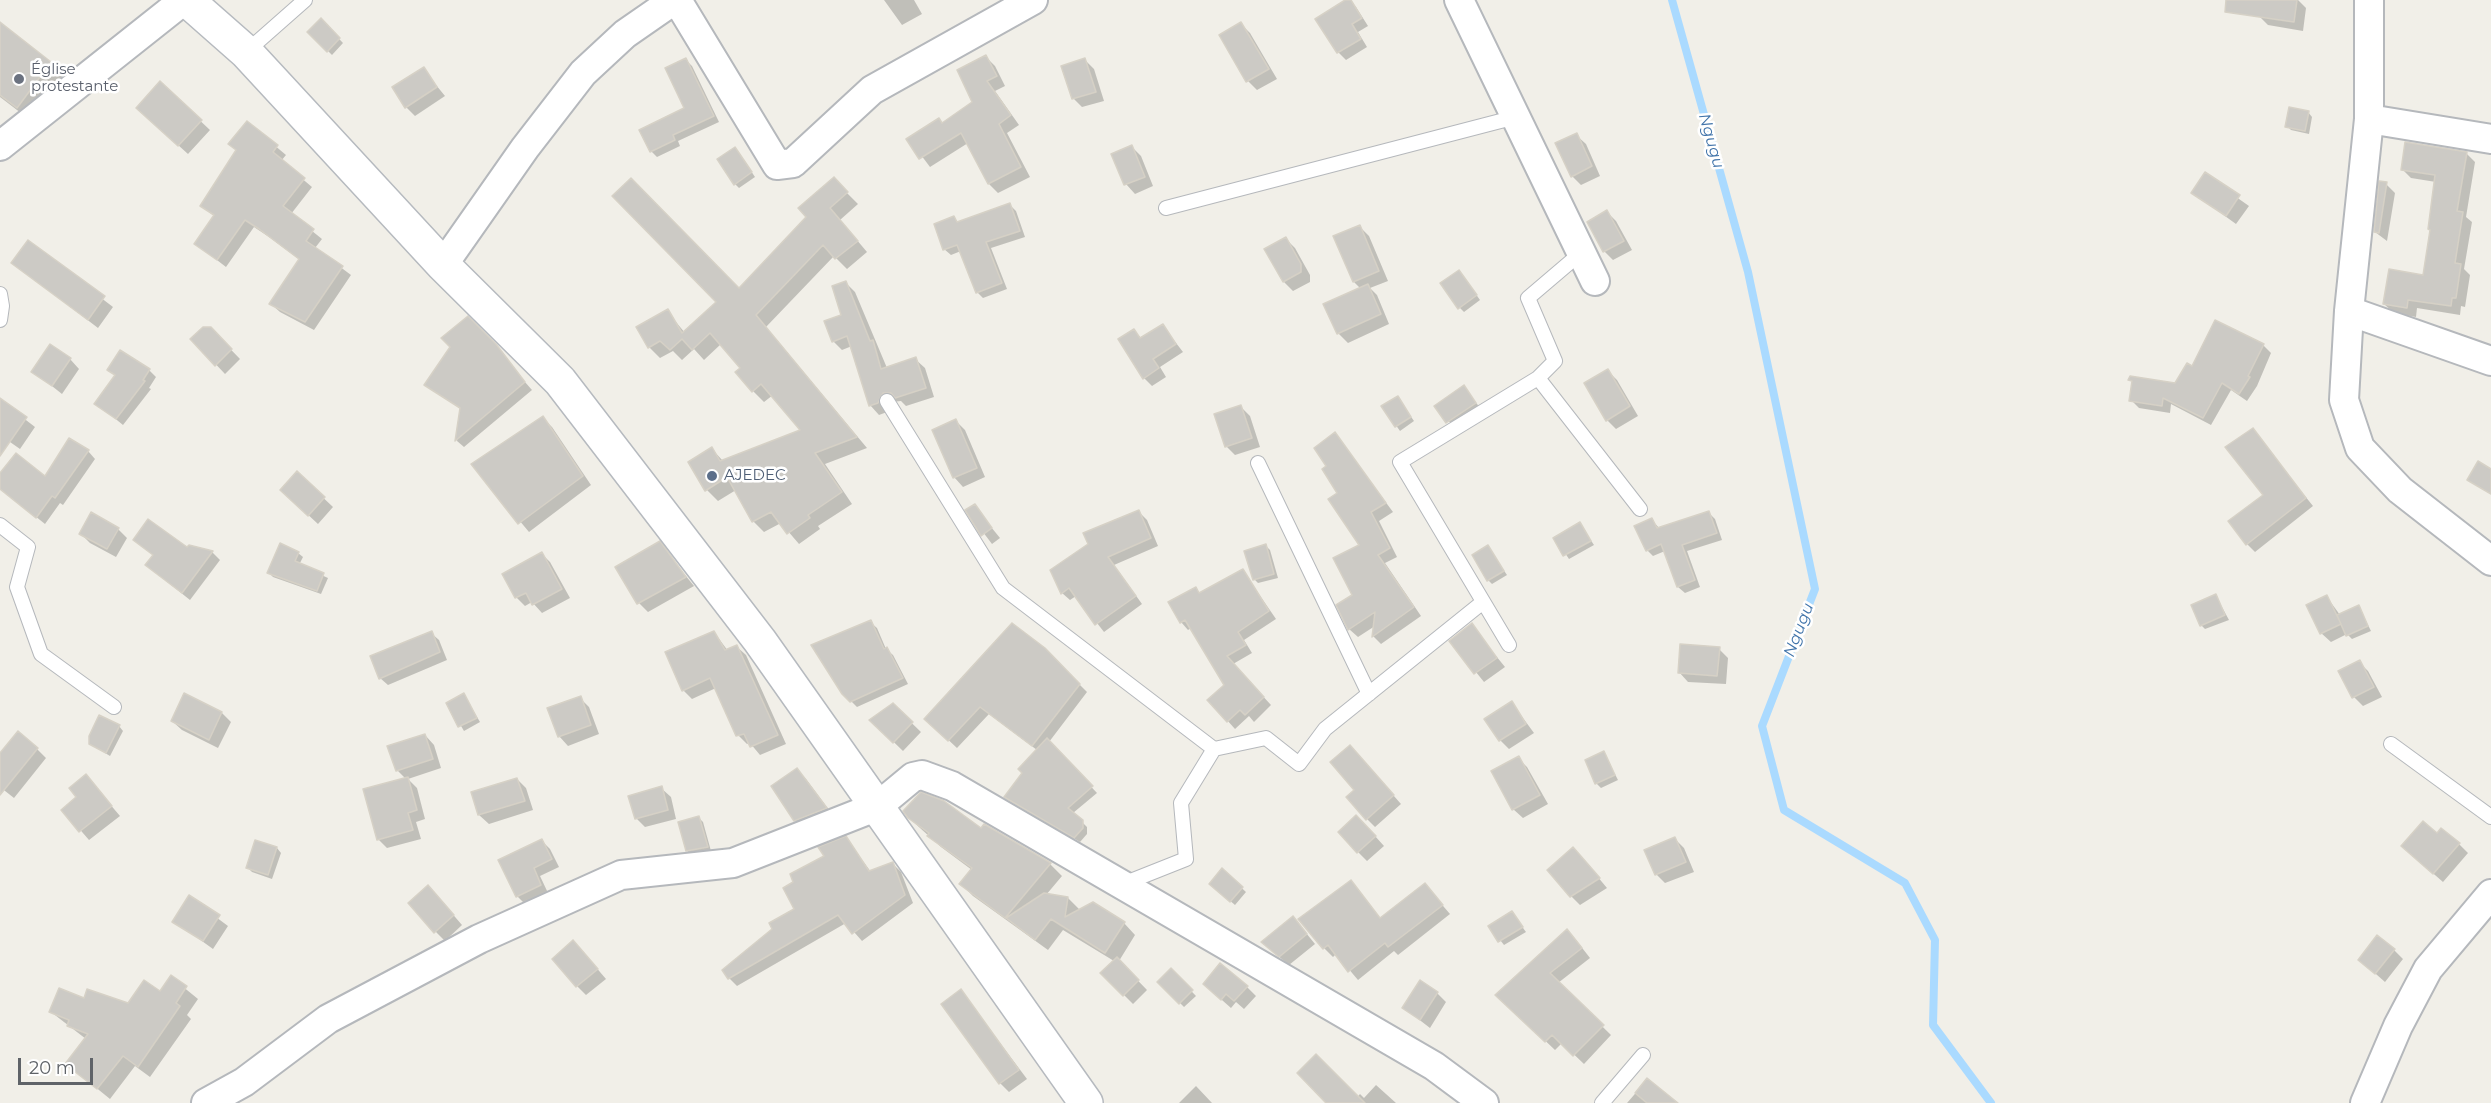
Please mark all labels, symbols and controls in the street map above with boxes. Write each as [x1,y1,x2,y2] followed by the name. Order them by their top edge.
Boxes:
[31,61,118,96] place label: Église protestante
[12,72,26,86] marker: Église protestante
[1694,111,1728,171] water label: Ngugu
[724,467,786,485] place label: AJEDEC
[705,469,719,483] marker: AJEDEC
[1780,600,1818,660] water label: Ngugu
[21,1046,96,1084] scale bar
[29,1057,75,1079] text: 20 m

